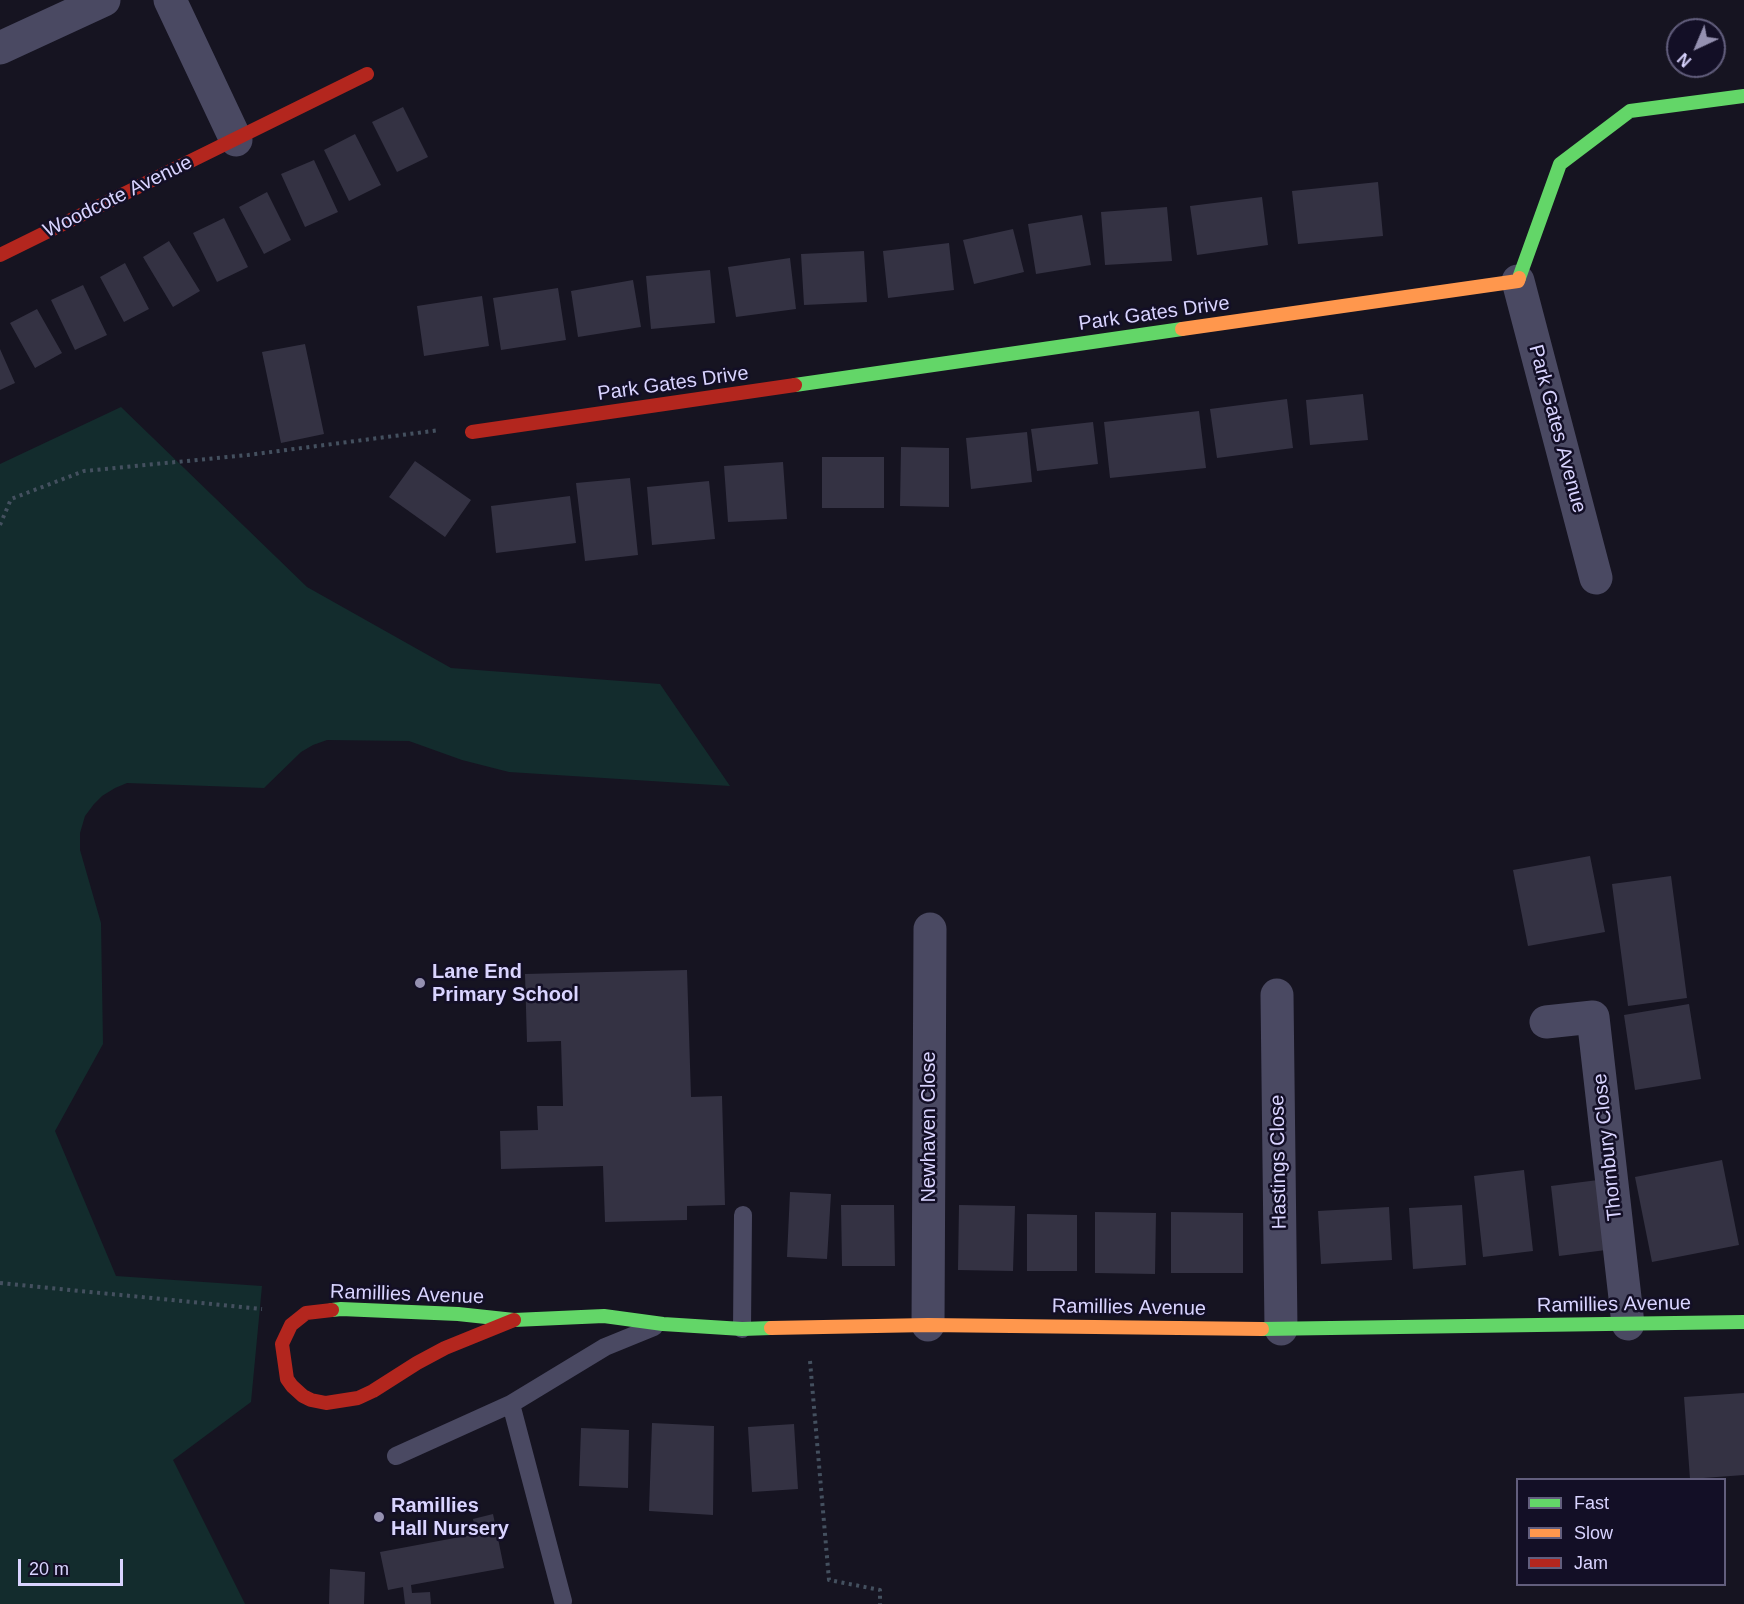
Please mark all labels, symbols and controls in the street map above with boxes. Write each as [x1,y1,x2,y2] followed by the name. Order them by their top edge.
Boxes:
[1666,18,1726,78] north arrow
[1674,50,1695,70] text: N
[40,151,196,243] street label: Woodcote Avenue
[1077,292,1231,336] street label: Park Gates Drive
[1523,342,1591,516] street label: Park Gates Avenue
[596,362,750,406] street label: Park Gates Drive
[432,960,579,1007] place label: Lane End Primary School
[413,976,427,990] marker: Lane End Primary School
[917,1051,941,1203] street label: Newhaven Close
[1588,1072,1628,1222] street label: Thornbury Close
[1266,1095,1292,1229] street label: Hastings Close
[330,1280,484,1310] street label: Ramillies Avenue
[1537,1292,1691,1318] street label: Ramillies Avenue
[1052,1295,1206,1321] street label: Ramillies Avenue
[1516,1478,1726,1586] legend
[1574,1493,1609,1513] text: Fast
[391,1494,509,1541] place label: Ramillies Hall Nursery
[372,1510,386,1524] marker: Ramillies Hall Nursery
[1574,1523,1613,1543] text: Slow
[21,1547,126,1585] scale bar
[1574,1553,1608,1573] text: Jam
[29,1559,69,1579] text: 20 m

